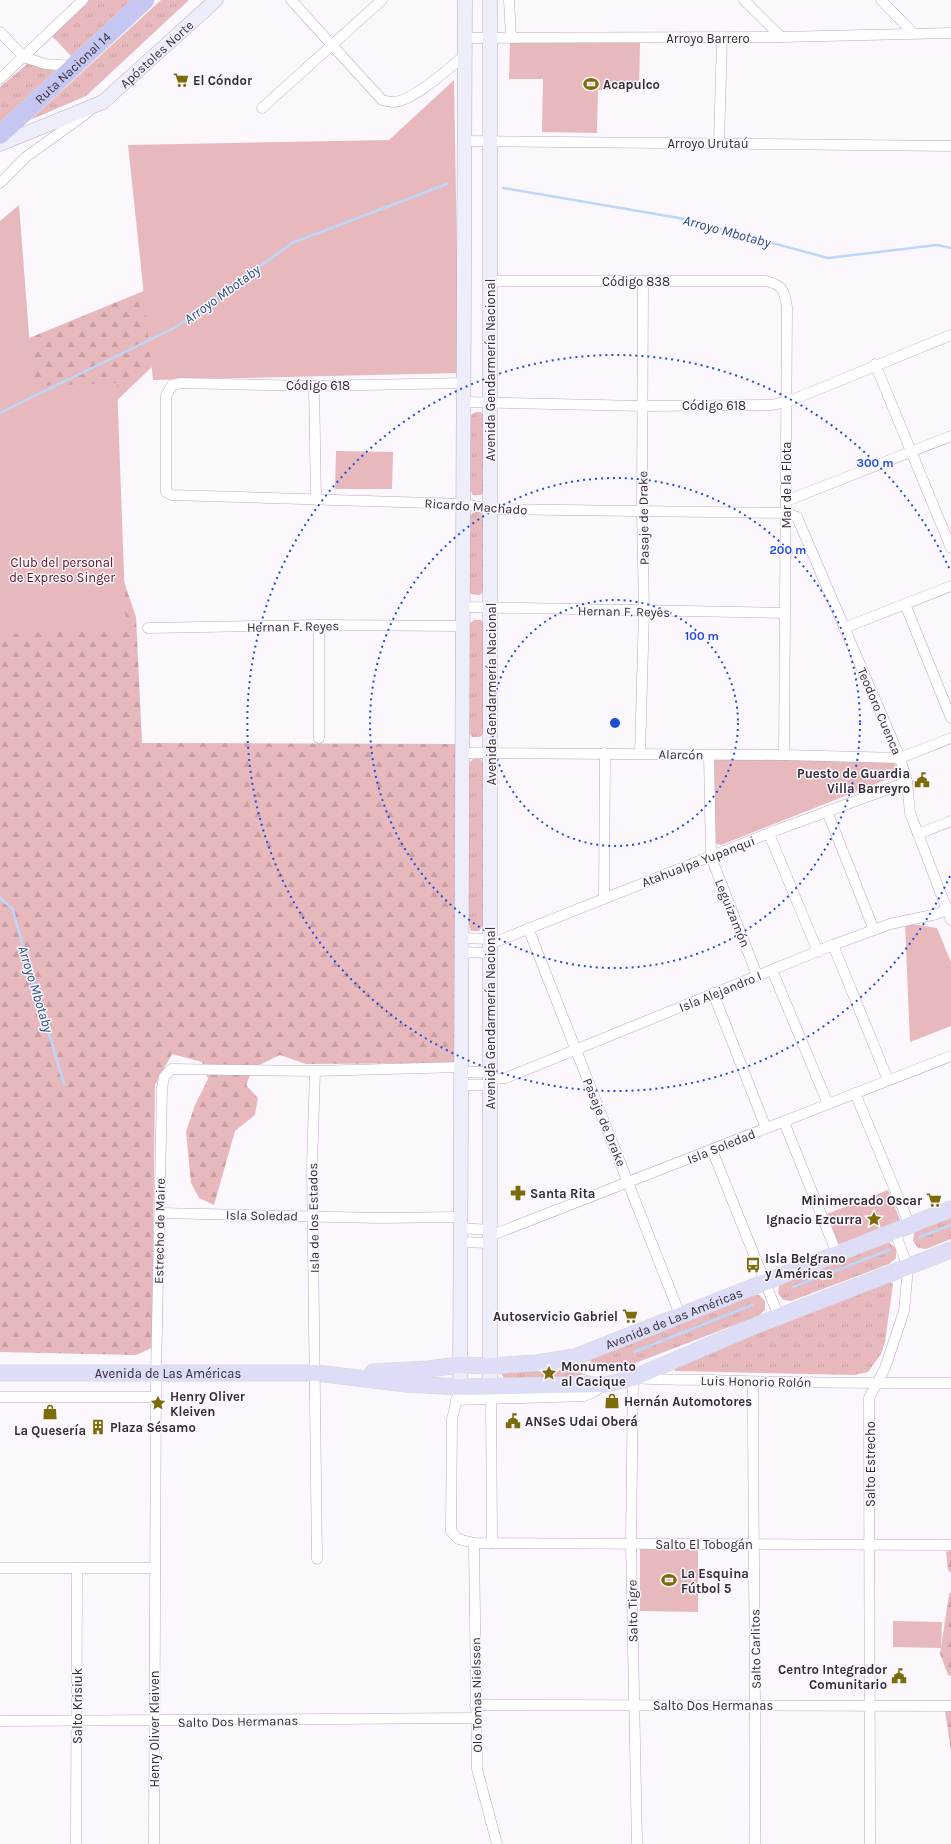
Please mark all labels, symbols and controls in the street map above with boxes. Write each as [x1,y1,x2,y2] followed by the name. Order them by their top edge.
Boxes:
[117,17,197,91] street label: Apóstoles Norte
[32,29,114,107] street label: Ruta Nacional 14
[666,31,750,46] street label: Arroyo Barrero
[172,71,190,89] supermarket icon: El Cóndor
[193,73,253,88] place label: El Cóndor
[582,75,600,93] sports icon: Acapulco
[603,77,660,92] place label: Acapulco
[667,136,749,151] street label: Arroyo Urutaú
[681,212,773,252] water label: Arroyo Mbotaby
[181,261,264,328] water label: Arroyo Mbotaby
[602,274,670,289] street label: Código 838
[483,279,498,461] street label: Avenida Gendarmería Nacional
[286,378,350,393] street label: Código 618
[682,398,746,413] street label: Código 618
[779,442,794,528] street label: Mar de la Flota
[856,456,894,470] text: 300 m
[635,471,652,565] street label: Pasaje de Drake
[424,495,528,518] street label: Ricardo Machado
[770,543,806,557] text: 200 m
[9,555,115,585] park label: Club del personal de Expreso Singer
[484,603,499,785] street label: Avenida Gendarmería Nacional
[578,603,670,620] street label: Hernan F. Reyes
[247,618,340,635] street label: Hernan F. Reyes
[685,629,719,643] text: 100 m
[854,665,905,757] street label: Teodoro Cuenca
[608,716,622,730] centre of rings
[659,747,703,762] street label: Alarcón
[797,766,910,796] place label: Puesto de Guardia Villa Barreyro
[913,771,931,789] public building icon: Puesto de Guardia Villa Barreyro
[639,833,757,891] street label: Atahualpa Yupanqui
[712,877,753,950] street label: Leguizamón
[483,927,498,1109] street label: Avenida Gendarmería Nacional
[14,944,57,1035] water label: Arroyo Mbotaby
[677,968,764,1015] street label: Isla Alejandro I
[580,1076,629,1169] street label: Pasaje de Drake
[685,1126,757,1167] street label: Isla Soledad
[305,1163,322,1273] street label: Isla de los Estados
[151,1178,168,1284] street label: Estrecho de Maire
[509,1184,527,1202] pharmacy icon: Santa Rita
[530,1186,595,1201] place label: Santa Rita
[925,1191,943,1209] supermarket icon: Minimercado Oscar
[801,1193,923,1208] place label: Minimercado Oscar
[226,1207,298,1224] street label: Isla Soledad
[865,1210,883,1228] place icon: Ignacio Ezcurra
[766,1212,862,1227] place label: Ignacio Ezcurra
[765,1251,846,1281] place label: Isla Belgrano y Américas
[744,1256,762,1274] bus stop icon: Isla Belgrano y Américas
[603,1285,745,1352] street label: Avenida de Las Américas
[621,1307,639,1325] supermarket icon: Autoservicio Gabriel
[493,1309,618,1324] place label: Autoservicio Gabriel
[561,1359,636,1390] place label: Monumento al Cacique
[540,1364,558,1382] place icon: Monumento al Cacique
[95,1366,241,1381] street label: Avenida de Las Américas
[700,1373,812,1390] street label: Luis Honorio Rolón
[170,1389,246,1419] place label: Henry Oliver Kleiven
[603,1392,621,1410] shop icon: Hernán Automotores
[149,1394,167,1412] place icon: Henry Oliver Kleiven
[624,1394,752,1409] place label: Hernán Automotores
[41,1403,59,1421] shop icon: La Quesería
[504,1412,522,1430] public building icon: ANSeS Udai Oberá
[525,1414,638,1429] place label: ANSeS Udai Oberá
[89,1418,107,1436] building icon: Plaza Sésamo
[110,1420,196,1435] place label: Plaza Sésamo
[863,1421,878,1507] street label: Salto Estrecho
[14,1423,86,1438] place label: La Quesería
[655,1537,753,1552] street label: Salto El Tobogán
[681,1566,749,1596] place label: La Esquina Fútbol 5
[660,1571,678,1589] sports icon: La Esquina Fútbol 5
[624,1579,641,1643] street label: Salto Tigre
[747,1609,764,1689] street label: Salto Carlitos
[468,1637,485,1753] street label: Olo Tomas Nielssen
[778,1662,888,1692] place label: Centro Integrador Comunitario
[890,1667,908,1685] public building icon: Centro Integrador Comunitario
[70,1668,85,1744] street label: Salto Krisiuk
[147,1670,162,1788] street label: Henry Oliver Kleiven
[653,1698,773,1713] street label: Salto Dos Hermanas
[178,1713,299,1730] street label: Salto Dos Hermanas

